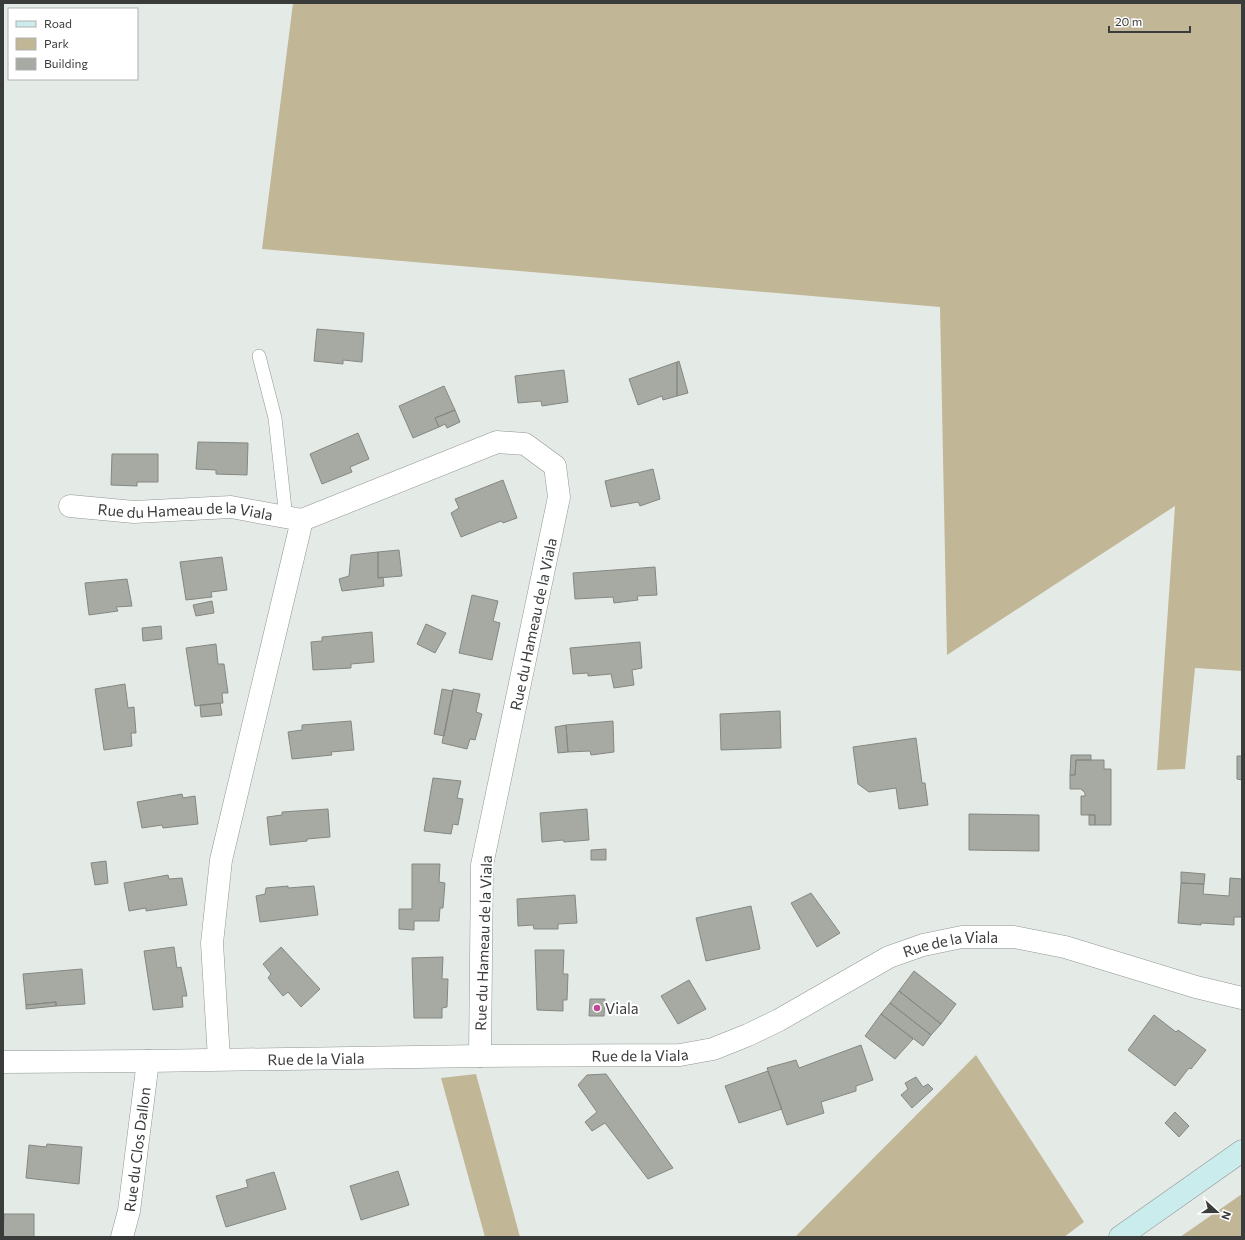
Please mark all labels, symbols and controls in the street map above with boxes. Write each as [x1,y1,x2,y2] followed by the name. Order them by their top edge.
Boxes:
[8,8,138,80] legend
[1109,8,1190,34] scale bar
[1115,14,1142,28] text: 20 m
[44,16,72,30] text: Road
[44,36,70,50] text: Park
[44,56,88,70] text: Building
[97,498,275,524] street label: Rue du Hameau de la Viala
[506,536,560,712] street label: Rue du Hameau de la Viala
[471,855,495,1031] street label: Rue du Hameau de la Viala
[900,928,998,960] street label: Rue de la Viala
[605,999,639,1017] place label: Viala
[592,1003,602,1013] marker: Viala
[591,1045,690,1064] street label: Rue de la Viala
[267,1049,365,1068] street label: Rue de la Viala
[120,1086,154,1213] street label: Rue du Clos Dallon
[1197,1192,1237,1232] north arrow
[1219,1210,1234,1222] text: N

